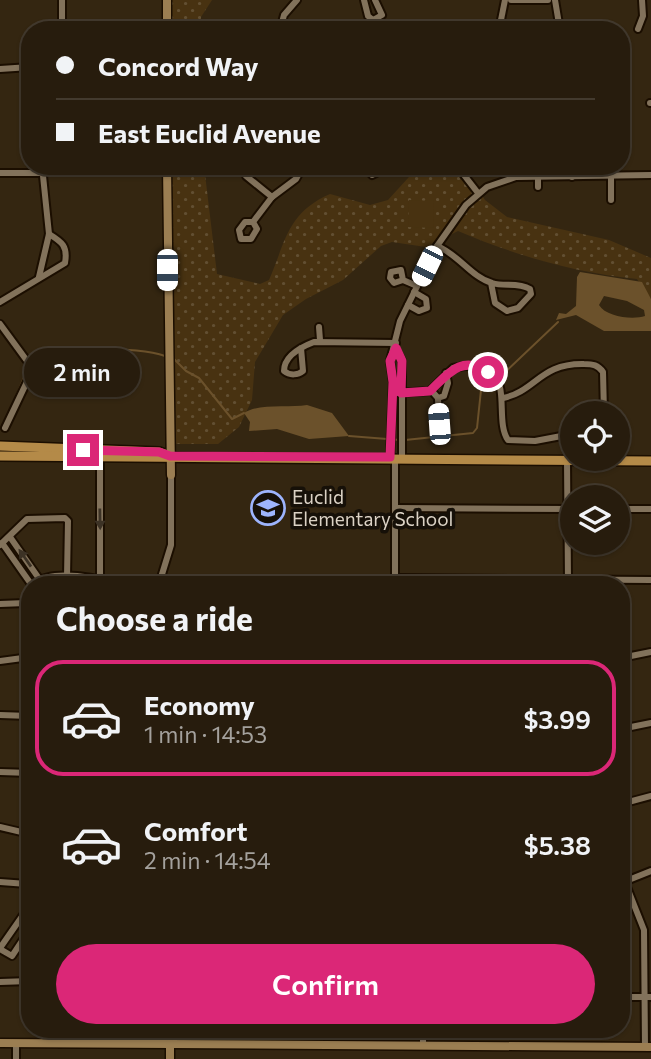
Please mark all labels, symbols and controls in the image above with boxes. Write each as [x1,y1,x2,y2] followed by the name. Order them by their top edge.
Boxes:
[98,50,258,81] text: Concord Way
[98,117,321,148] text: East Euclid Avenue
[409,243,446,289] car
[157,249,178,291] car
[25,349,141,398] callout: 2 min
[472,356,504,388] route start
[54,358,110,386] text: 2 min
[560,401,630,555] map controls
[560,401,630,471] button: locate
[428,402,451,446] car
[67,434,99,466] route end
[292,485,453,530] place label: Euclid Elementary School
[560,485,630,555] button: layers
[249,489,287,527] school or university icon: Euclid Elementary School
[95,508,106,530] one-way arrow
[18,549,32,567] one-way arrow
[56,598,253,638] text: Choose a ride
[60,687,123,750] icon: car
[144,689,255,720] text: Economy
[523,703,591,734] text: $3.99
[144,720,267,748] text: 1 min · 14:53
[60,813,123,876] icon: car
[144,815,247,846] text: Comfort
[524,829,591,860] text: $5.38
[144,846,271,874] text: 2 min · 14:54
[56,944,595,1024] button: Confirm

